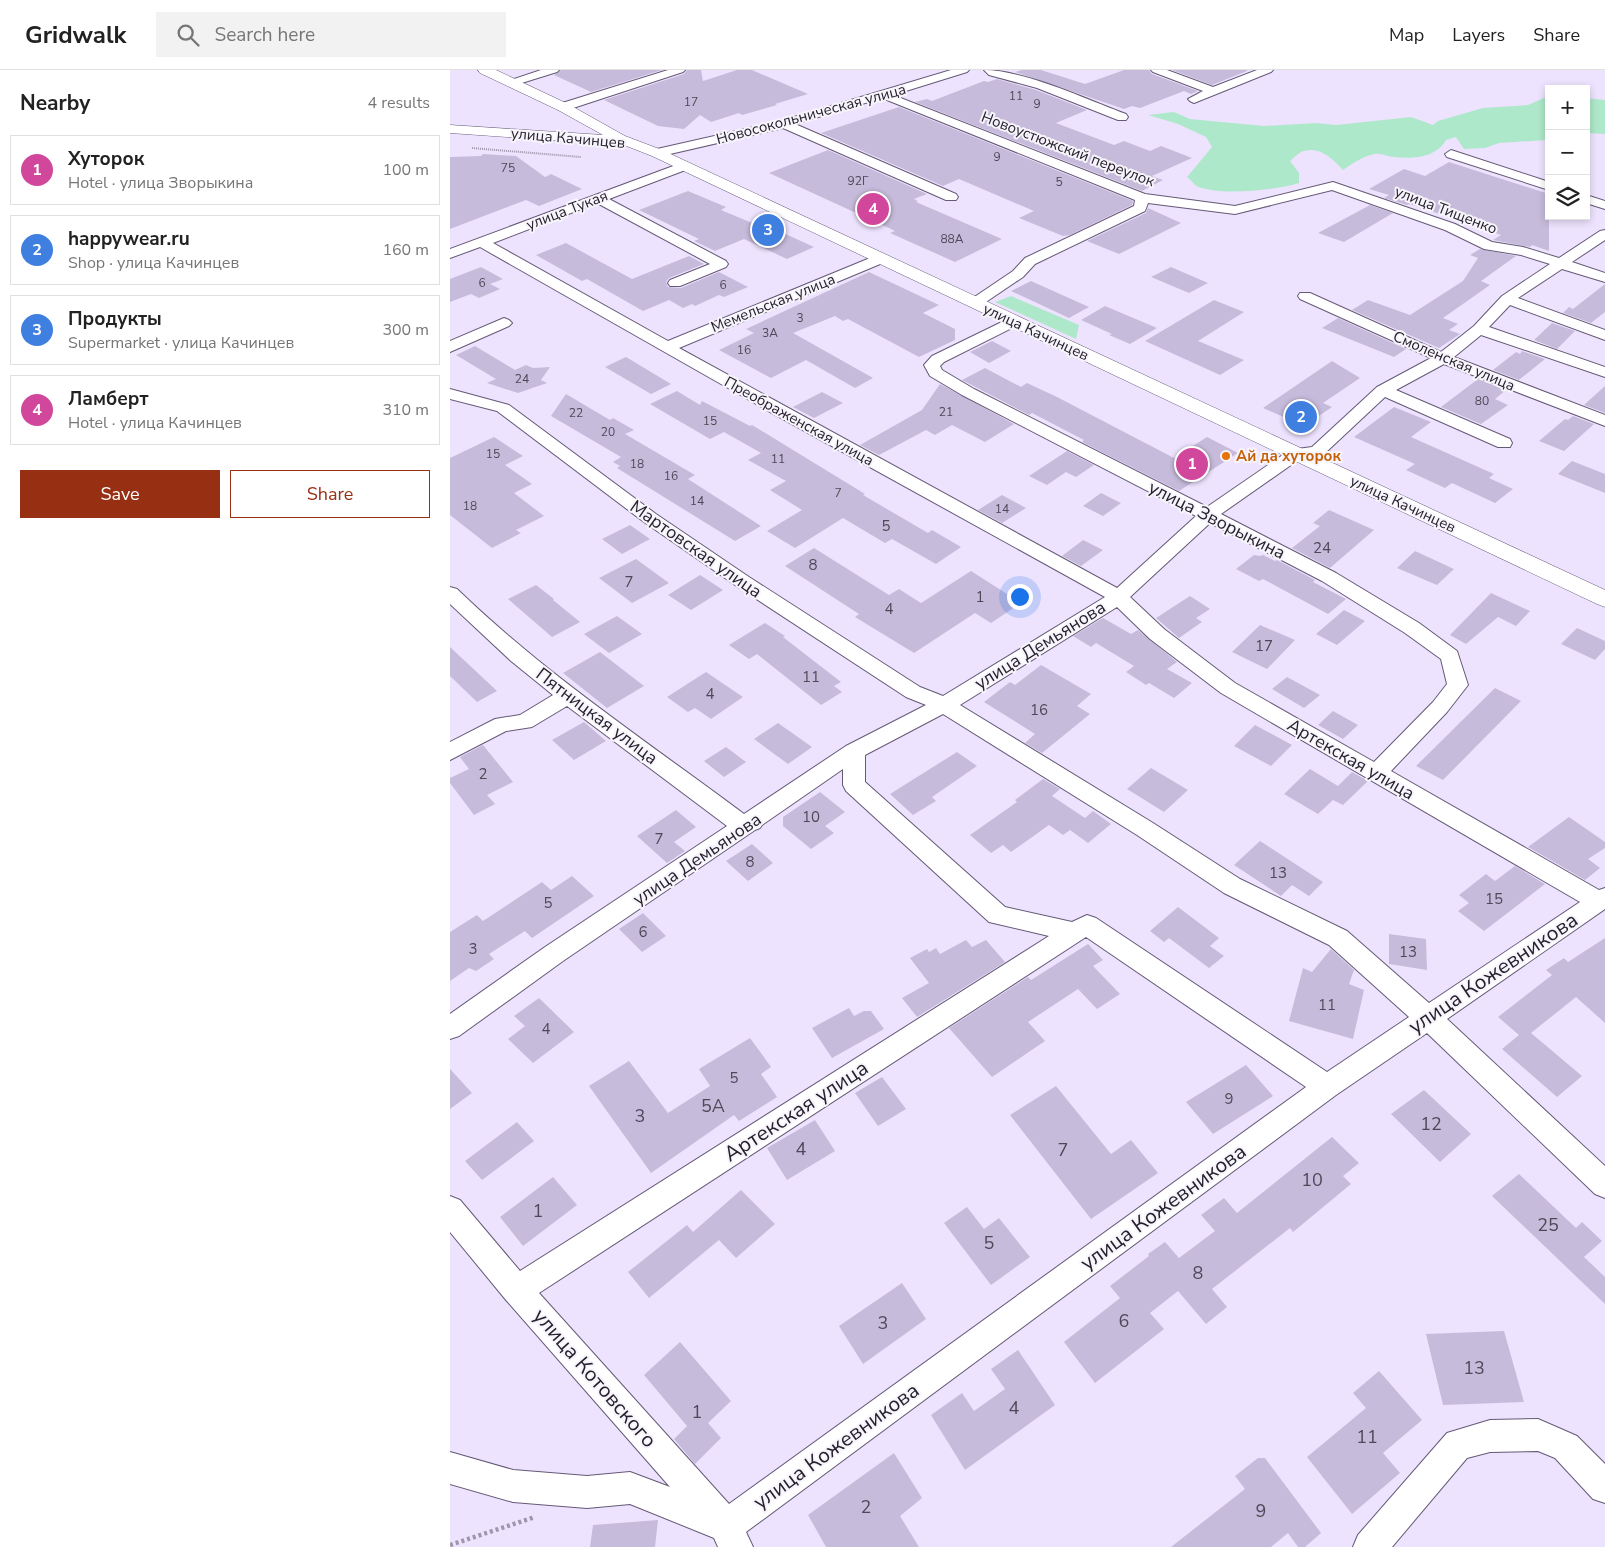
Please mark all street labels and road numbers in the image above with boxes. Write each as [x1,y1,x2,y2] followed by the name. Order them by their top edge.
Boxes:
[714,79,908,149] street label: Новосокольническая улица
[979,107,1158,191] street label: Новоустюжский переулок
[510,123,626,153] street label: улица Качинцев
[1392,181,1500,239] street label: улица Тищенко
[523,185,611,235] street label: улица Тукая
[708,269,838,337] street label: Мемельская улица
[980,299,1092,365] street label: улица Качинцев
[1390,326,1518,396] street label: Смоленская улица
[721,372,877,470] street label: Преображенская улица
[1347,471,1459,537] street label: улица Качинцев
[1145,475,1289,565] street label: улица Зворыкина
[625,494,767,604] street label: Мартовская улица
[970,595,1110,695] street label: улица Демьянова
[531,662,663,770] street label: Пятницкая улица
[1283,713,1419,805] street label: Артекская улица
[628,807,766,911] street label: улица Демьянова
[1403,906,1583,1040] street label: улица Кожевникова
[718,1054,874,1168] street label: Артекская улица
[1074,1137,1252,1277] street label: улица Кожевникова
[527,1303,663,1453] street label: улица Котовского
[747,1376,925,1516] street label: улица Кожевникова

